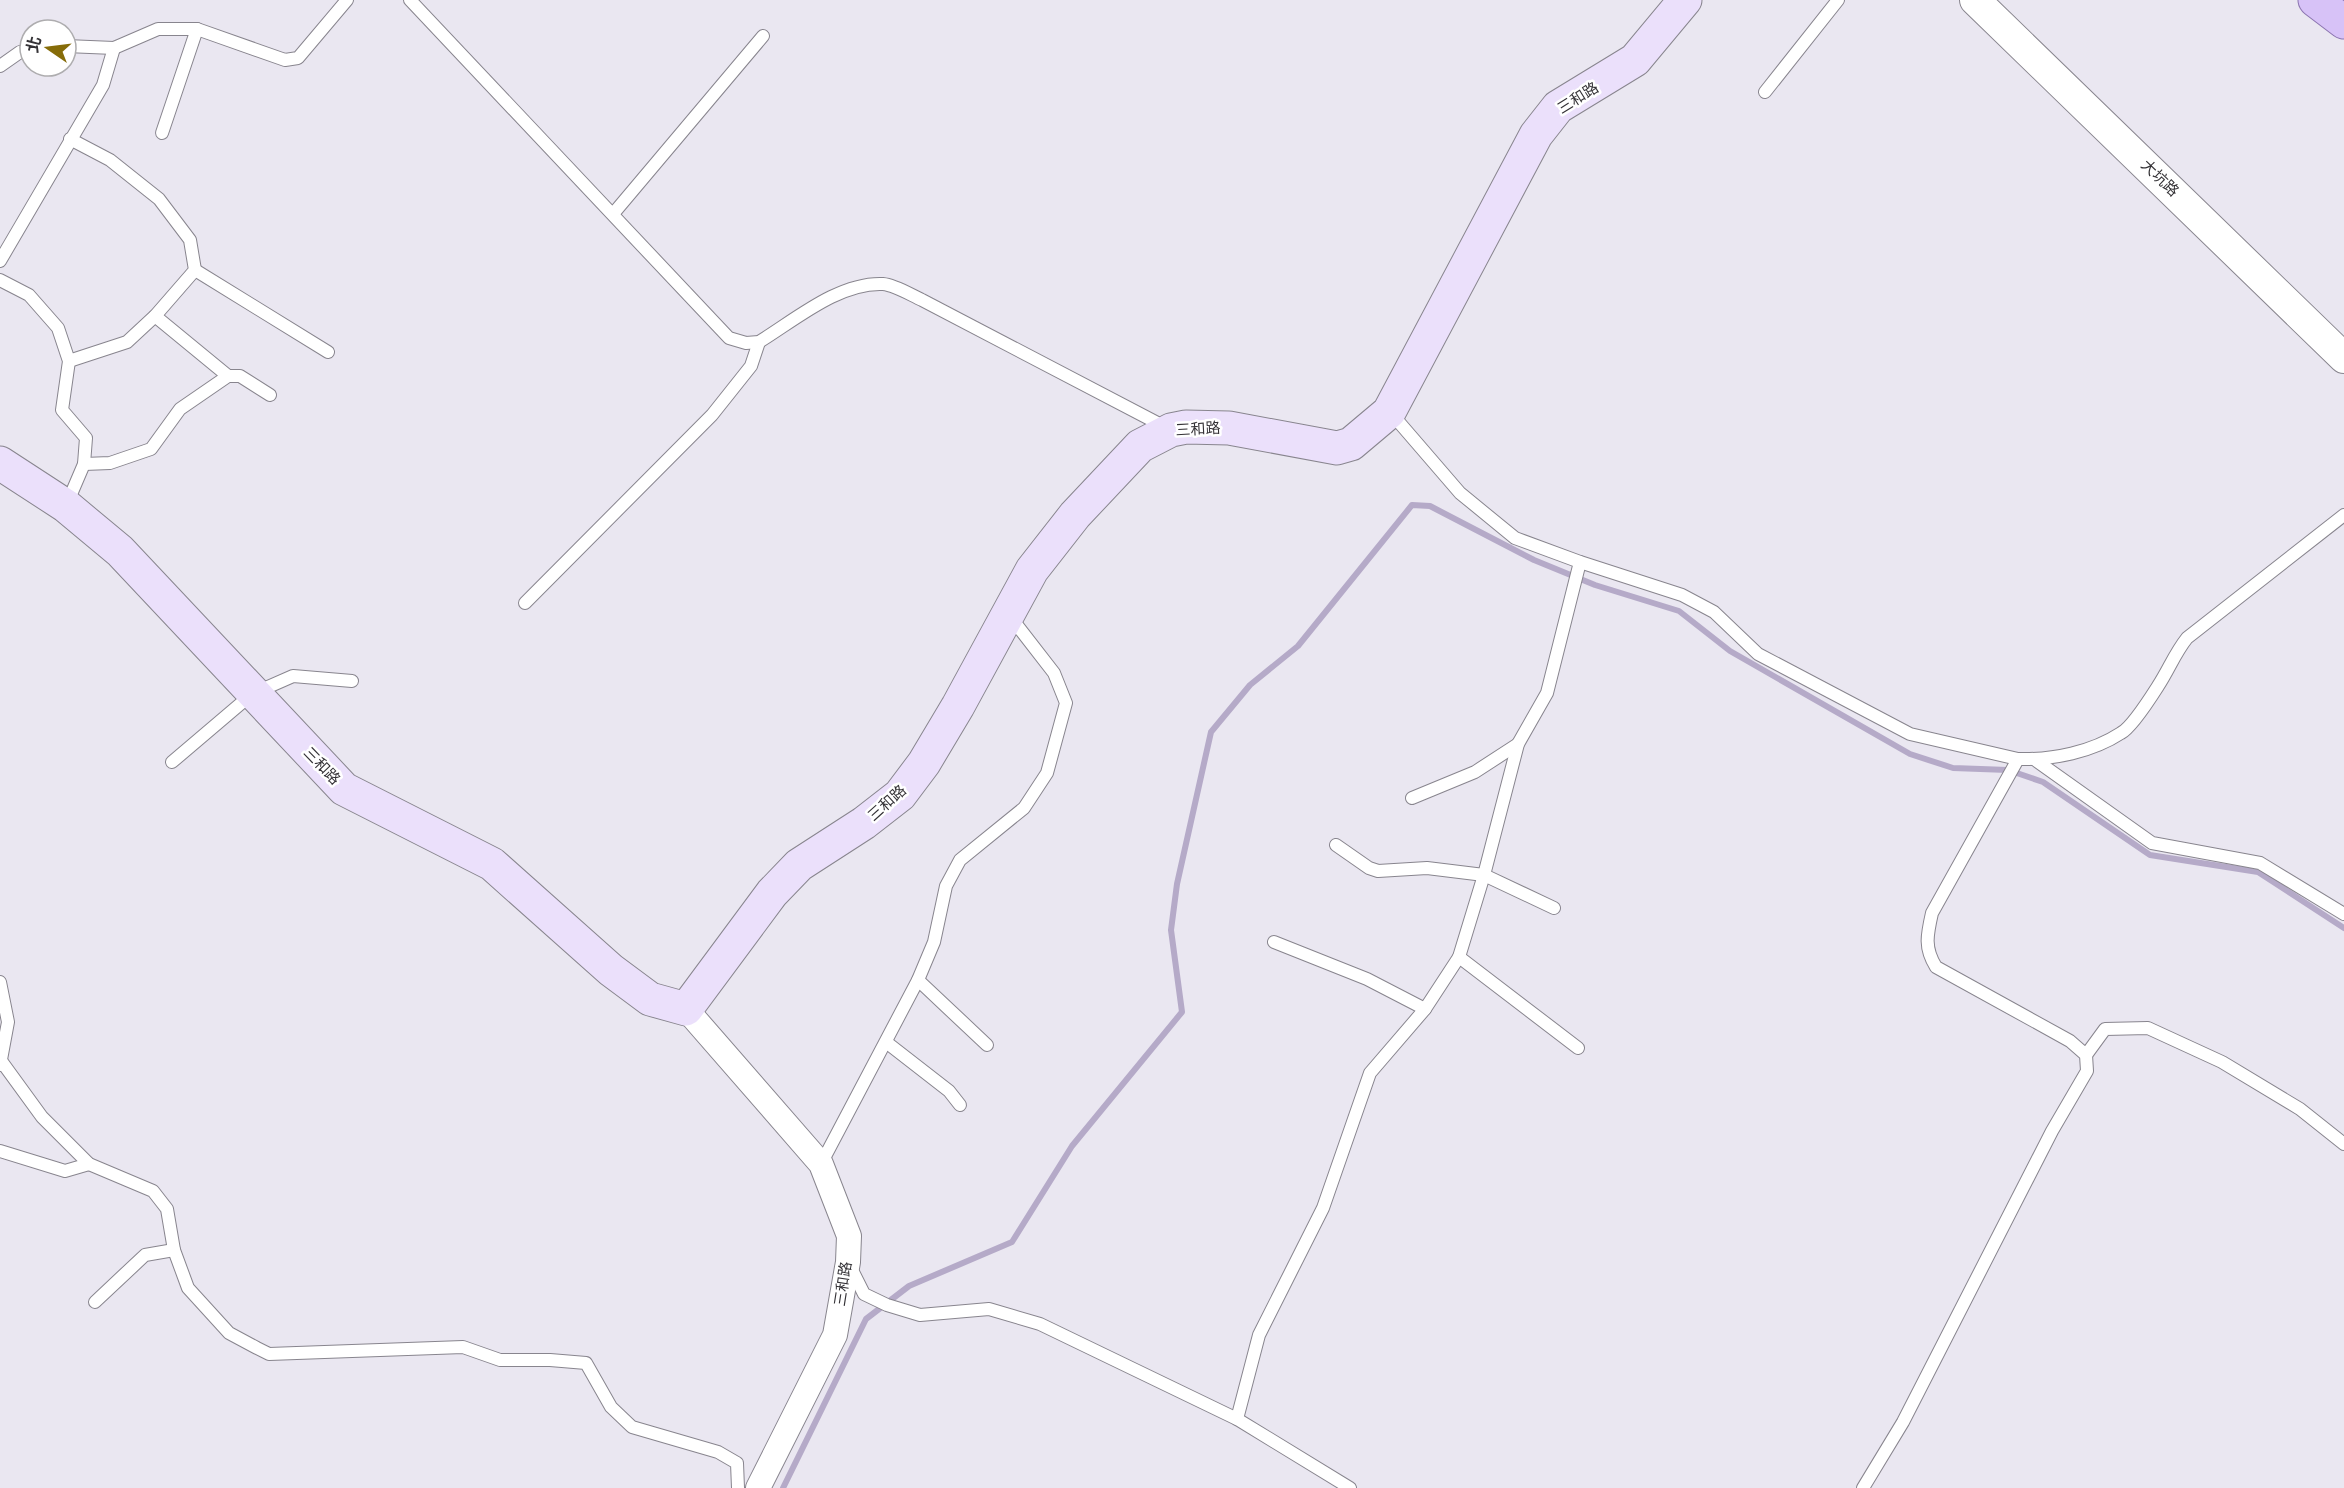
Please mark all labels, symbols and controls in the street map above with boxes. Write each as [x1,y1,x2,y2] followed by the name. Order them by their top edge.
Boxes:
[18,18,78,78] north arrow
[22,34,47,55] text: 北
[1554,78,1602,118] street label: 三和路
[2137,155,2183,201] street label: 大坑路
[1175,418,1221,440] street label: 三和路
[299,743,345,789] street label: 三和路
[864,781,910,825] street label: 三和路
[830,1260,856,1308] street label: 三和路

